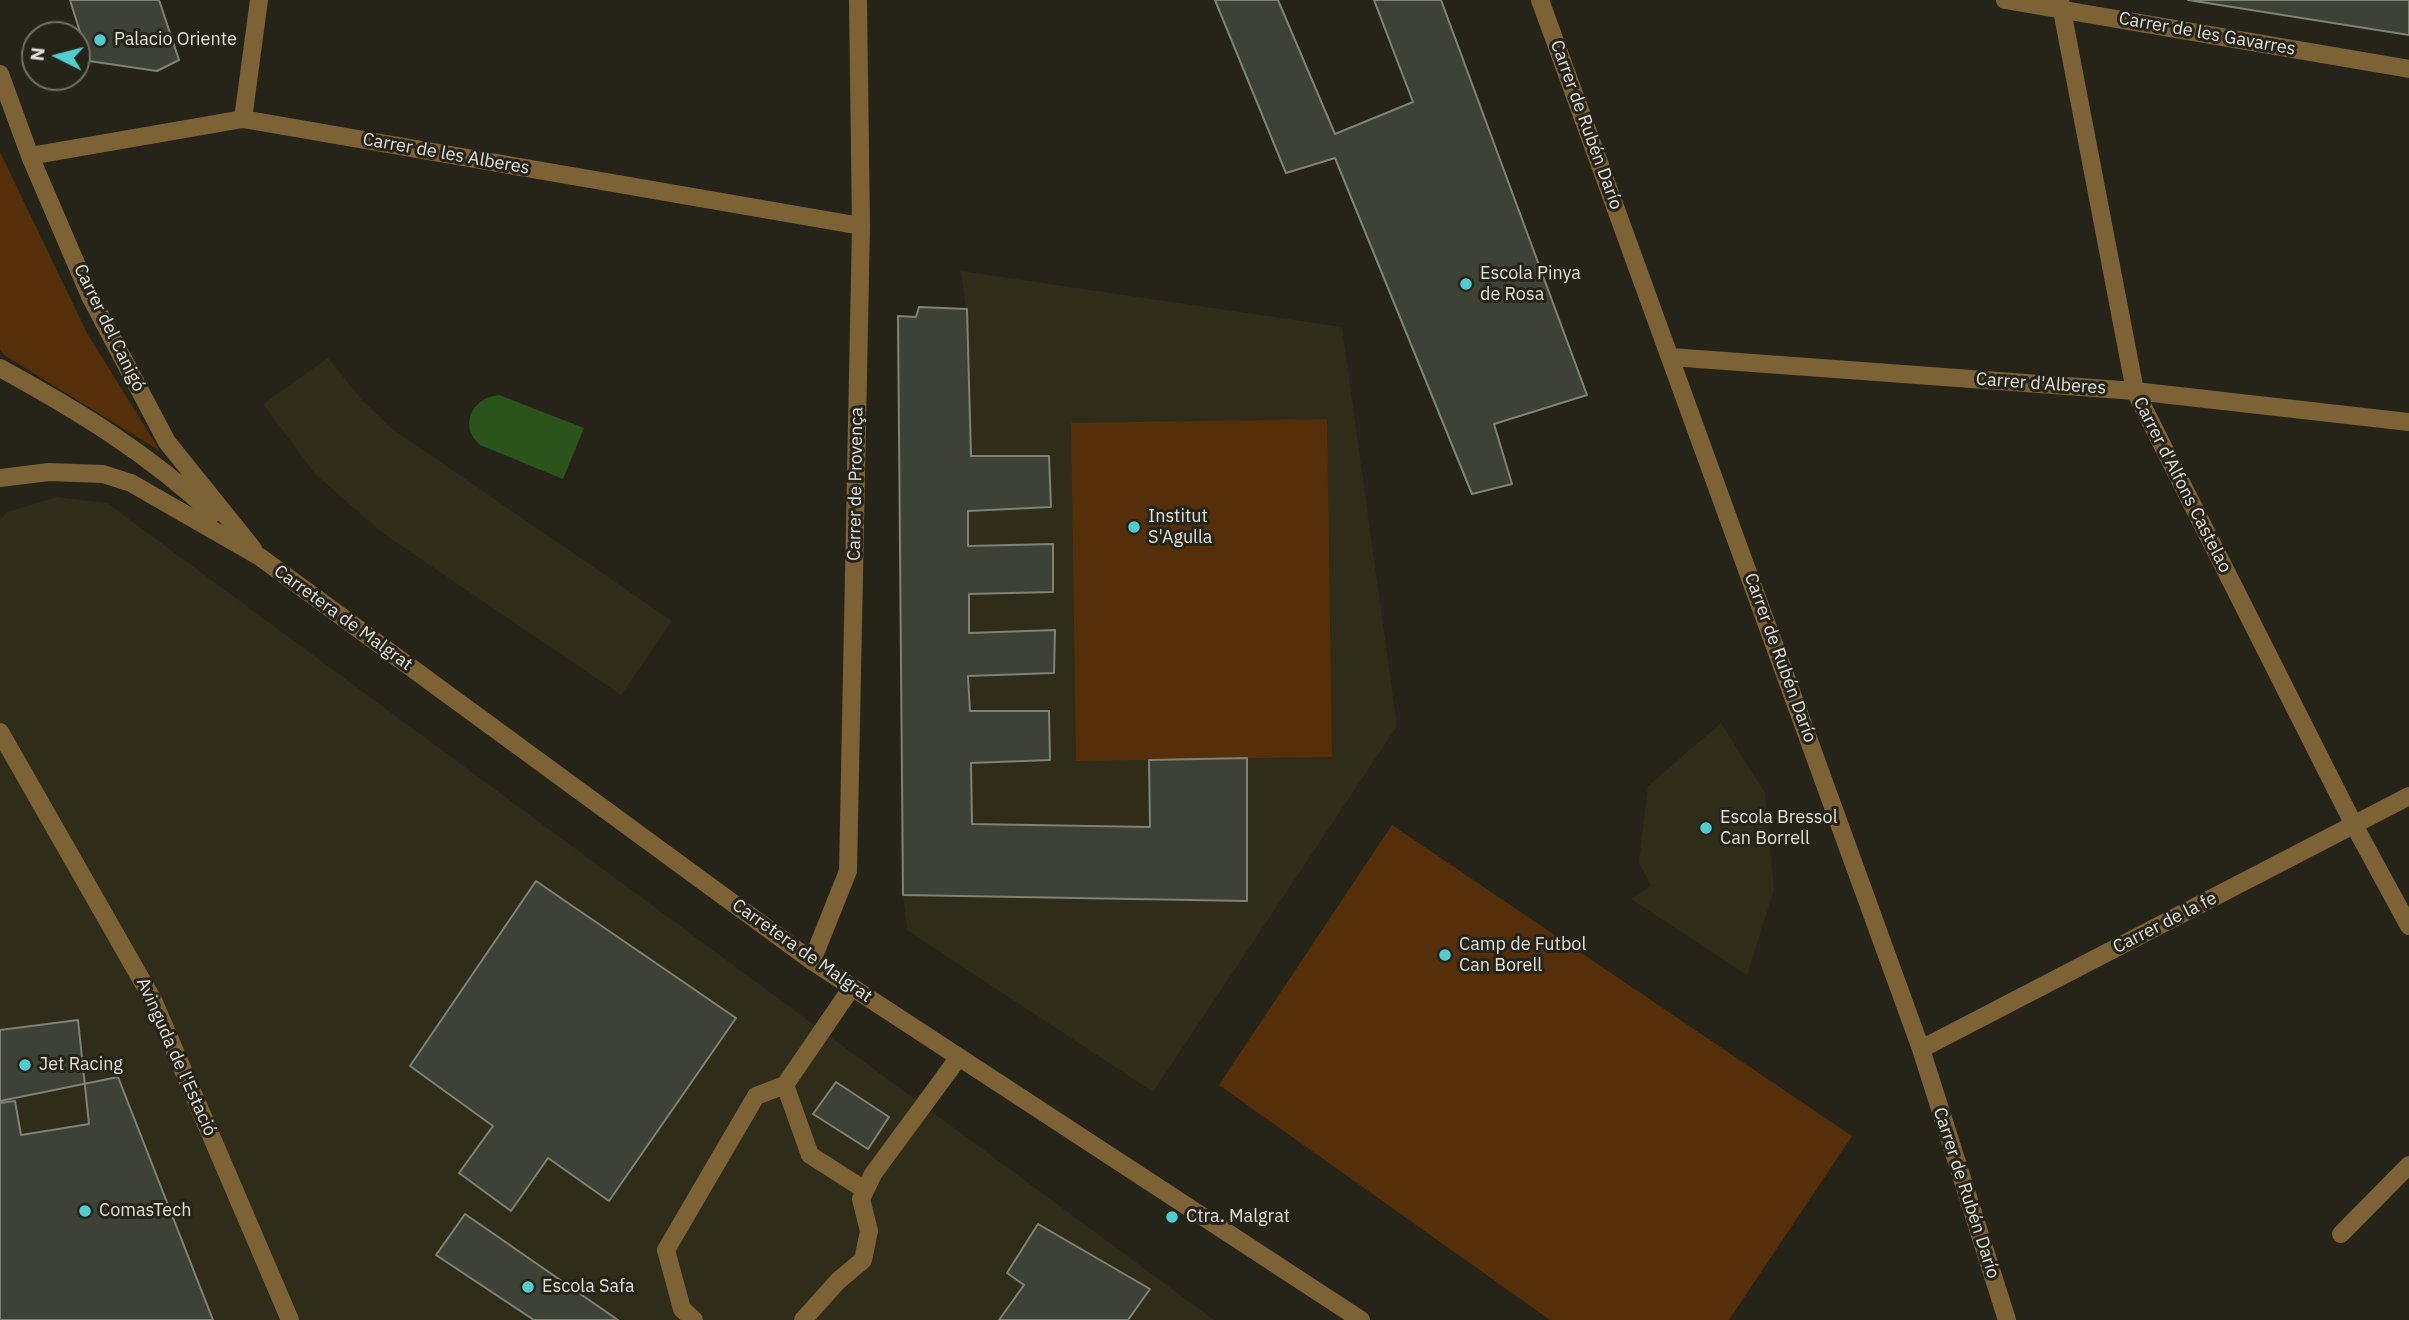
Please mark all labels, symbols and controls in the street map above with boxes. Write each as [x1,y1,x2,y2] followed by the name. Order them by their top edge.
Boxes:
[2117,8,2297,60] street label: Carrer de les Gavarres
[21,21,91,91] north arrow
[114,29,237,51] place label: Palacio Oriente
[92,32,108,48] marker: Palacio Oriente
[1545,37,1627,213] street label: Carrer de Rubén Darío
[24,46,50,62] text: N
[361,129,531,179] street label: Carrer de les Alberes
[69,261,149,395] street label: Carrer del Canigó
[1480,263,1581,306] place label: Escola Pinya de Rosa
[1458,276,1474,292] marker: Escola Pinya de Rosa
[1975,369,2107,399] street label: Carrer d'Alberes
[2128,394,2236,576] street label: Carrer d'Alfons Castelao
[844,407,868,561] street label: Carrer de Provença
[1148,506,1212,548] place label: Institut S'Agulla
[1126,519,1142,535] marker: Institut S'Agulla
[270,560,416,676] street label: Carretera de Malgrat
[1739,570,1821,746] street label: Carrer de Rubén Darío
[1720,807,1838,850] place label: Escola Bressol Can Borrell
[1698,820,1714,836] marker: Escola Bressol Can Borrell
[2109,888,2221,958] street label: Carrer de la fe
[728,895,876,1007] street label: Carretera de Malgrat
[1459,934,1586,976] place label: Camp de Futbol Can Borell
[1437,947,1453,963] marker: Camp de Futbol Can Borell
[131,974,221,1140] street label: Avinguda de l'Estació
[39,1054,123,1076] place label: Jet Racing
[17,1057,33,1073] marker: Jet Racing
[1928,1105,2004,1281] street label: Carrer de Rubén Darío
[99,1200,191,1222] place label: ComasTech
[77,1203,93,1219] marker: ComasTech
[1186,1206,1290,1228] place label: Ctra. Malgrat
[1164,1209,1180,1225] marker: Ctra. Malgrat
[542,1276,635,1298] place label: Escola Safa
[520,1279,536,1295] marker: Escola Safa

